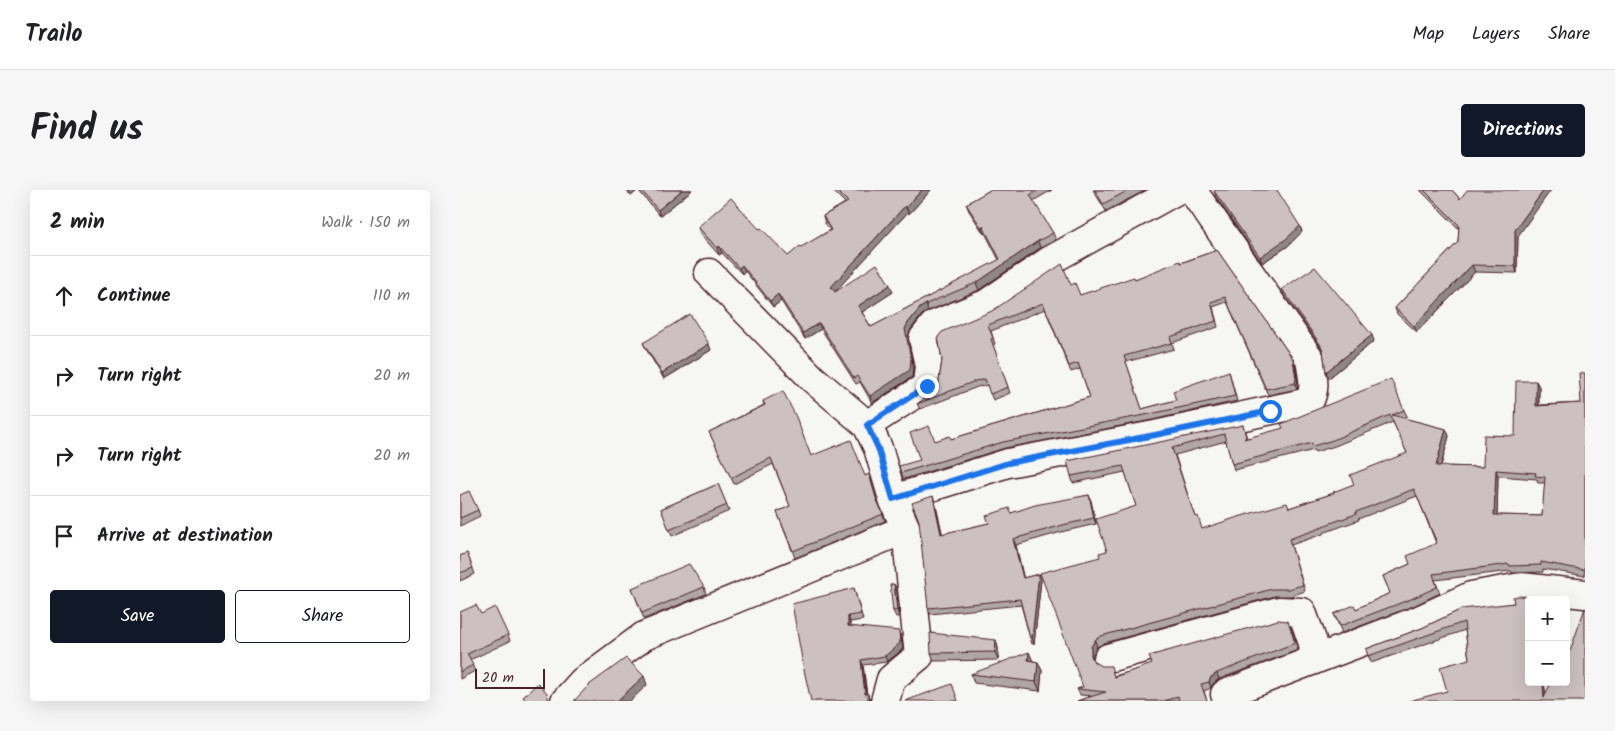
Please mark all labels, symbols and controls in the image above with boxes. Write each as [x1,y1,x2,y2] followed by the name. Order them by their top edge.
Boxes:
[25,15,83,54] text: Trailo
[1413,20,1444,49] text: Map
[1472,20,1520,49] text: Layers
[1548,20,1590,49] text: Share
[30,102,143,158] text: Find us
[1461,104,1585,157] button: Directions
[50,206,105,239] text: 2 min
[321,210,410,235] text: Walk · 150 m
[97,281,170,311] text: Continue
[50,282,78,310] icon: ahead
[373,283,410,308] text: 110 m
[97,361,182,391] text: Turn right
[50,362,78,390] icon: right
[374,363,410,388] text: 20 m
[916,375,939,398] route end
[1259,400,1282,423] route start
[97,441,182,471] text: Turn right
[50,442,78,470] icon: right
[374,443,410,468] text: 20 m
[97,521,273,551] text: Arrive at destination
[50,522,78,550] icon: arrive
[50,590,225,643] button: Save
[235,590,410,643] button: Share
[1525,596,1570,686] map controls
[1525,596,1570,641] button: +
[1525,641,1570,686] button: −
[475,666,545,689] scale bar
[482,667,514,689] text: 20 m

